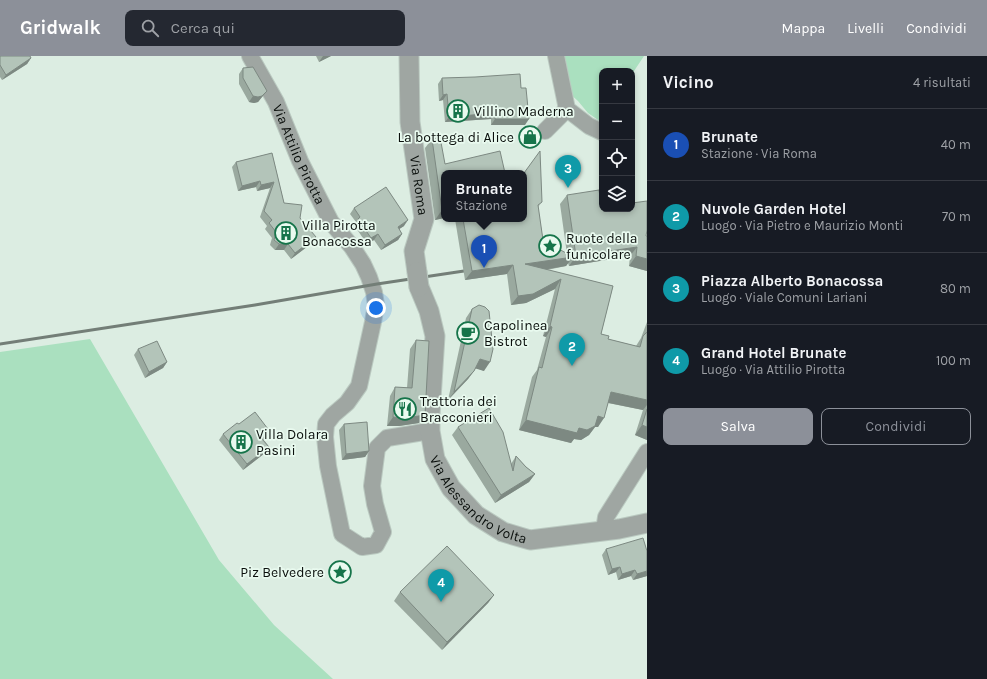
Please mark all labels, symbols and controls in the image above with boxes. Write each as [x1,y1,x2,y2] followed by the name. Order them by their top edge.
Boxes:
[125,10,405,46] search box
[20,17,101,39] text: Gridwalk
[139,17,161,39] icon: search
[171,19,235,37] text: Cerca qui
[782,20,825,37] text: Mappa
[847,20,884,37] text: Livelli
[906,20,967,37] text: Condividi
[599,68,635,212] map controls
[599,68,635,104] button: +
[663,72,714,92] text: Vicino
[913,75,971,90] text: 4 risultati
[445,98,471,124] building icon: Villino Maderna
[269,102,329,207] street label: Via Attilio Pirotta
[474,103,574,120] place label: Villino Maderna
[599,104,635,140] button: −
[517,124,543,150] shop icon: La bottega di Alice
[701,128,758,146] text: Brunate
[397,129,514,146] place label: La bottega di Alice
[674,137,678,152] text: 1
[941,137,971,152] text: 40 m
[599,140,635,176] button: locate
[701,146,817,161] text: Stazione · Via Roma
[406,154,431,216] street label: Via Roma
[555,155,581,188] pin: 3
[441,170,527,222] popup
[599,176,635,212] button: layers
[456,180,513,198] text: Brunate
[456,198,507,213] text: Stazione
[701,200,846,218] text: Nuvole Garden Hotel
[672,209,680,224] text: 2
[942,209,971,224] text: 70 m
[302,217,376,250] place label: Villa Pirotta Bonacossa
[701,218,903,233] text: Luogo · Via Pietro e Maurizio Monti
[273,220,299,246] building icon: Villa Pirotta Bonacossa
[566,230,638,263] place label: Ruote della funicolare
[537,233,563,259] place icon: Ruote della funicolare
[471,235,497,268] pin: 1
[701,272,883,290] text: Piazza Alberto Bonacossa
[672,281,680,296] text: 3
[940,281,971,296] text: 80 m
[701,290,867,305] text: Luogo · Viale Comuni Lariani
[366,298,386,318] your location
[484,317,548,350] place label: Capolinea Bistrot
[455,320,481,346] cafe icon: Capolinea Bistrot
[559,333,585,366] pin: 2
[701,344,846,362] text: Grand Hotel Brunate
[672,353,680,368] text: 4
[936,353,971,368] text: 100 m
[701,362,845,377] text: Luogo · Via Attilio Pirotta
[420,393,497,426] place label: Trattoria dei Bracconieri
[392,396,418,422] restaurant icon: Trattoria dei Bracconieri
[663,408,813,445] button: Salva
[821,408,971,445] button: Condividi
[256,426,328,459] place label: Villa Dolara Pasini
[228,429,254,455] building icon: Villa Dolara Pasini
[426,452,529,548] street label: Via Alessandro Volta
[327,559,353,585] place icon: Piz Belvedere
[240,564,324,581] place label: Piz Belvedere
[428,569,454,602] pin: 4

